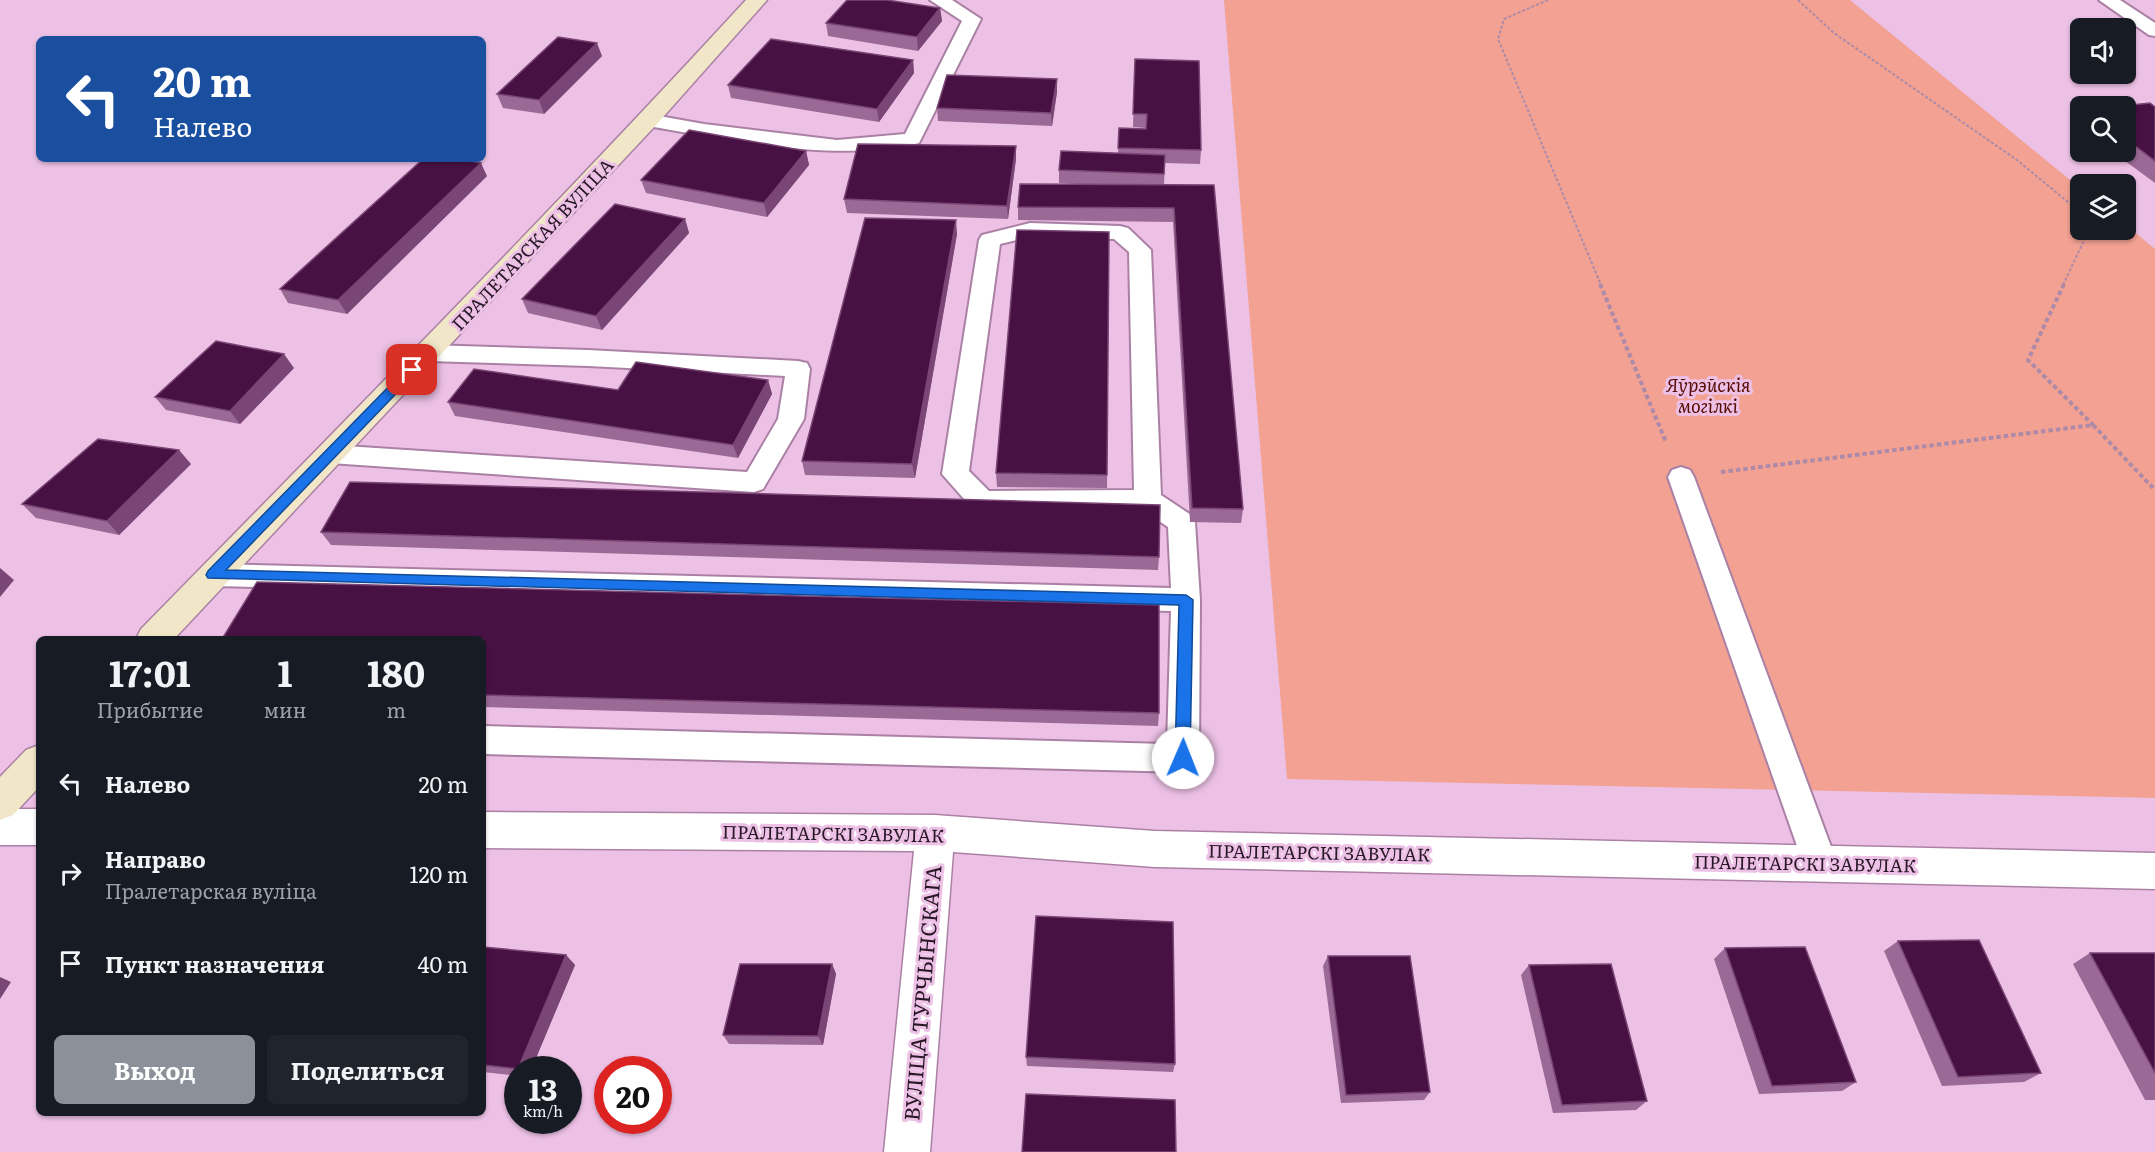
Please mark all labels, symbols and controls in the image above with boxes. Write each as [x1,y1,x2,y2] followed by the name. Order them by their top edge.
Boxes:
[2070,18,2136,240] map controls
[2070,18,2136,84] button: sound
[153,48,252,110] text: 20 m
[54,60,132,138] icon: left
[2070,96,2136,162] button: search
[153,105,252,145] text: Налево
[445,152,619,336] street label: ПРАЛЕТАРСКАЯ ВУЛІЦА
[2070,174,2136,240] button: layers
[386,344,437,395] pin
[395,353,428,386] icon: arrive
[1666,371,1751,419] park label: Яўрэйскія могілкі
[109,645,191,698] text: 17:01
[278,645,292,698] text: 1
[367,645,425,698] text: 180
[97,694,203,724] text: Прибытие
[264,694,306,724] text: мин
[386,694,406,724] text: m
[1151,726,1215,790] position arrow
[54,767,87,800] icon: left
[105,767,190,800] text: Налево
[418,767,468,800] text: 20 m
[722,818,944,848] street label: ПРАЛЕТАРСКІ ЗАВУЛАК
[1208,837,1430,867] street label: ПРАЛЕТАРСКІ ЗАВУЛАК
[105,842,206,875] text: Направо
[1694,848,1916,878] street label: ПРАЛЕТАРСКІ ЗАВУЛАК
[54,857,87,890] icon: right
[409,857,468,890] text: 120 m
[894,863,948,1122] street label: ВУЛІЦА ТУРЧЫНСКАГА
[105,875,317,905] text: Пралетарская вуліца
[54,947,87,980] icon: arrive
[105,947,324,980] text: Пункт назначения
[417,947,468,980] text: 40 m
[54,1035,255,1104] button: Выход
[267,1035,468,1104] button: Поделиться
[594,1056,672,1134] speed limit sign: 20
[528,1066,558,1110] text: 13
[523,1099,563,1122] text: km/h

